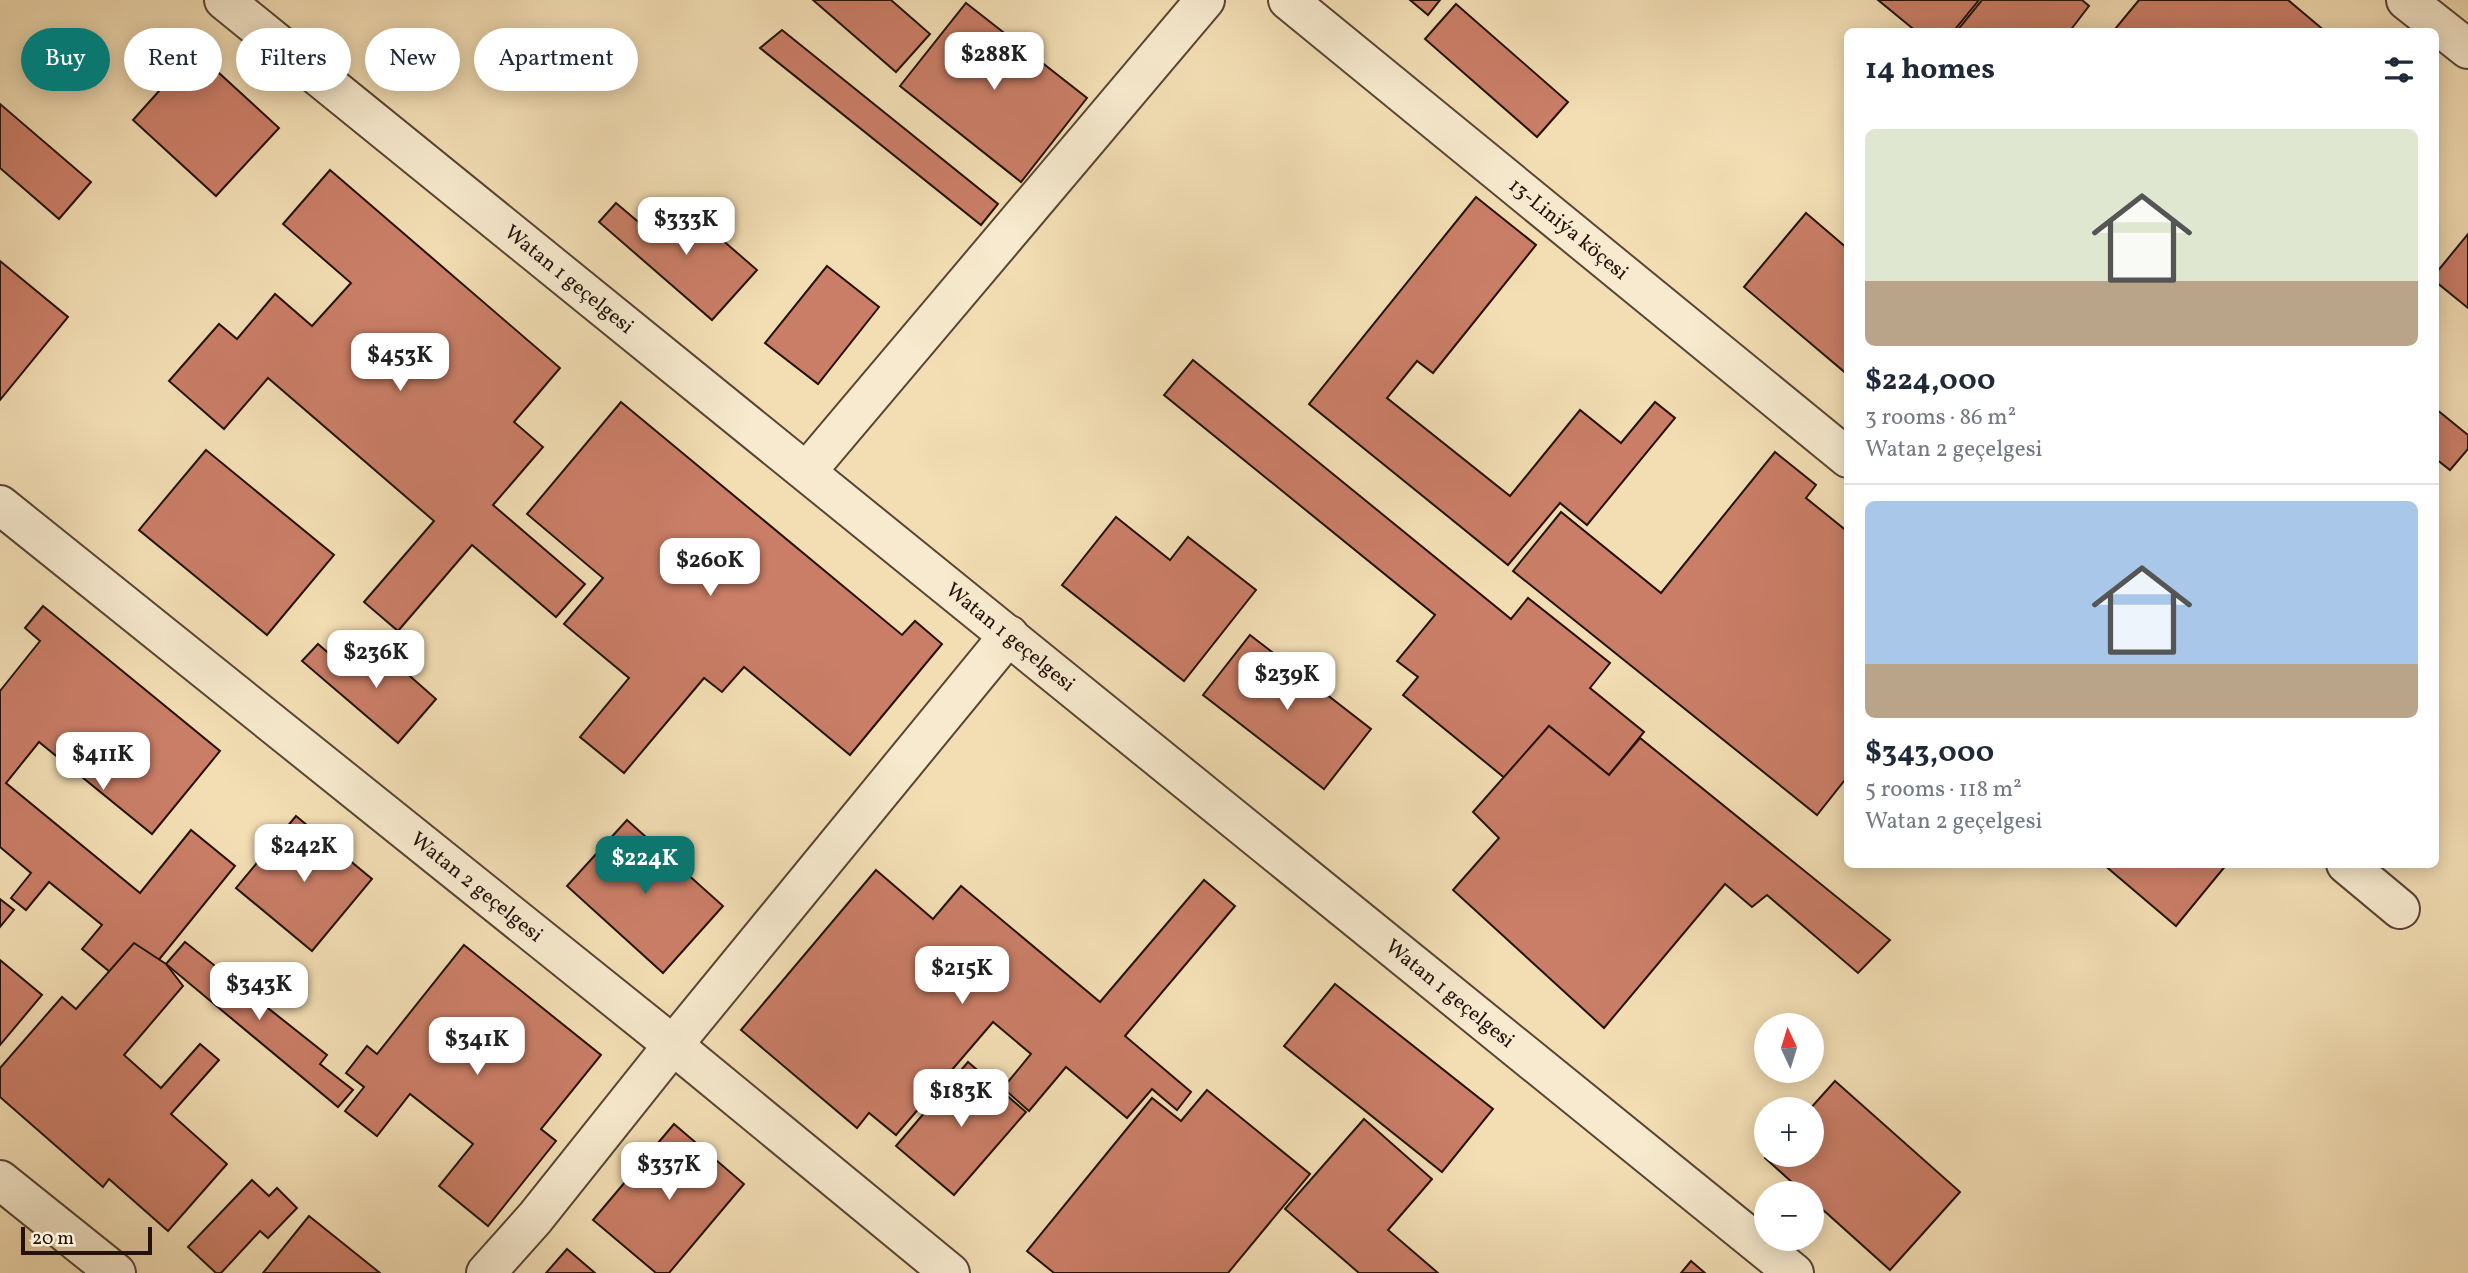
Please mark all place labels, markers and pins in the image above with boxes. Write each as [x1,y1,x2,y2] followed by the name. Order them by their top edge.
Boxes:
[945,32,1043,92] pin: $288K
[637,198,735,257] pin: $333K
[351,334,449,393] pin: $453K
[661,538,759,598] pin: $260K
[327,630,425,690] pin: $236K
[1238,652,1336,712] pin: $239K
[54,732,152,792] pin: $411K
[255,824,353,884] pin: $242K
[596,836,694,896] pin: $224K
[913,946,1011,1006] pin: $215K
[210,962,308,1022] pin: $343K
[428,1018,526,1077] pin: $341K
[912,1070,1010,1129] pin: $183K
[620,1142,718,1202] pin: $337K

